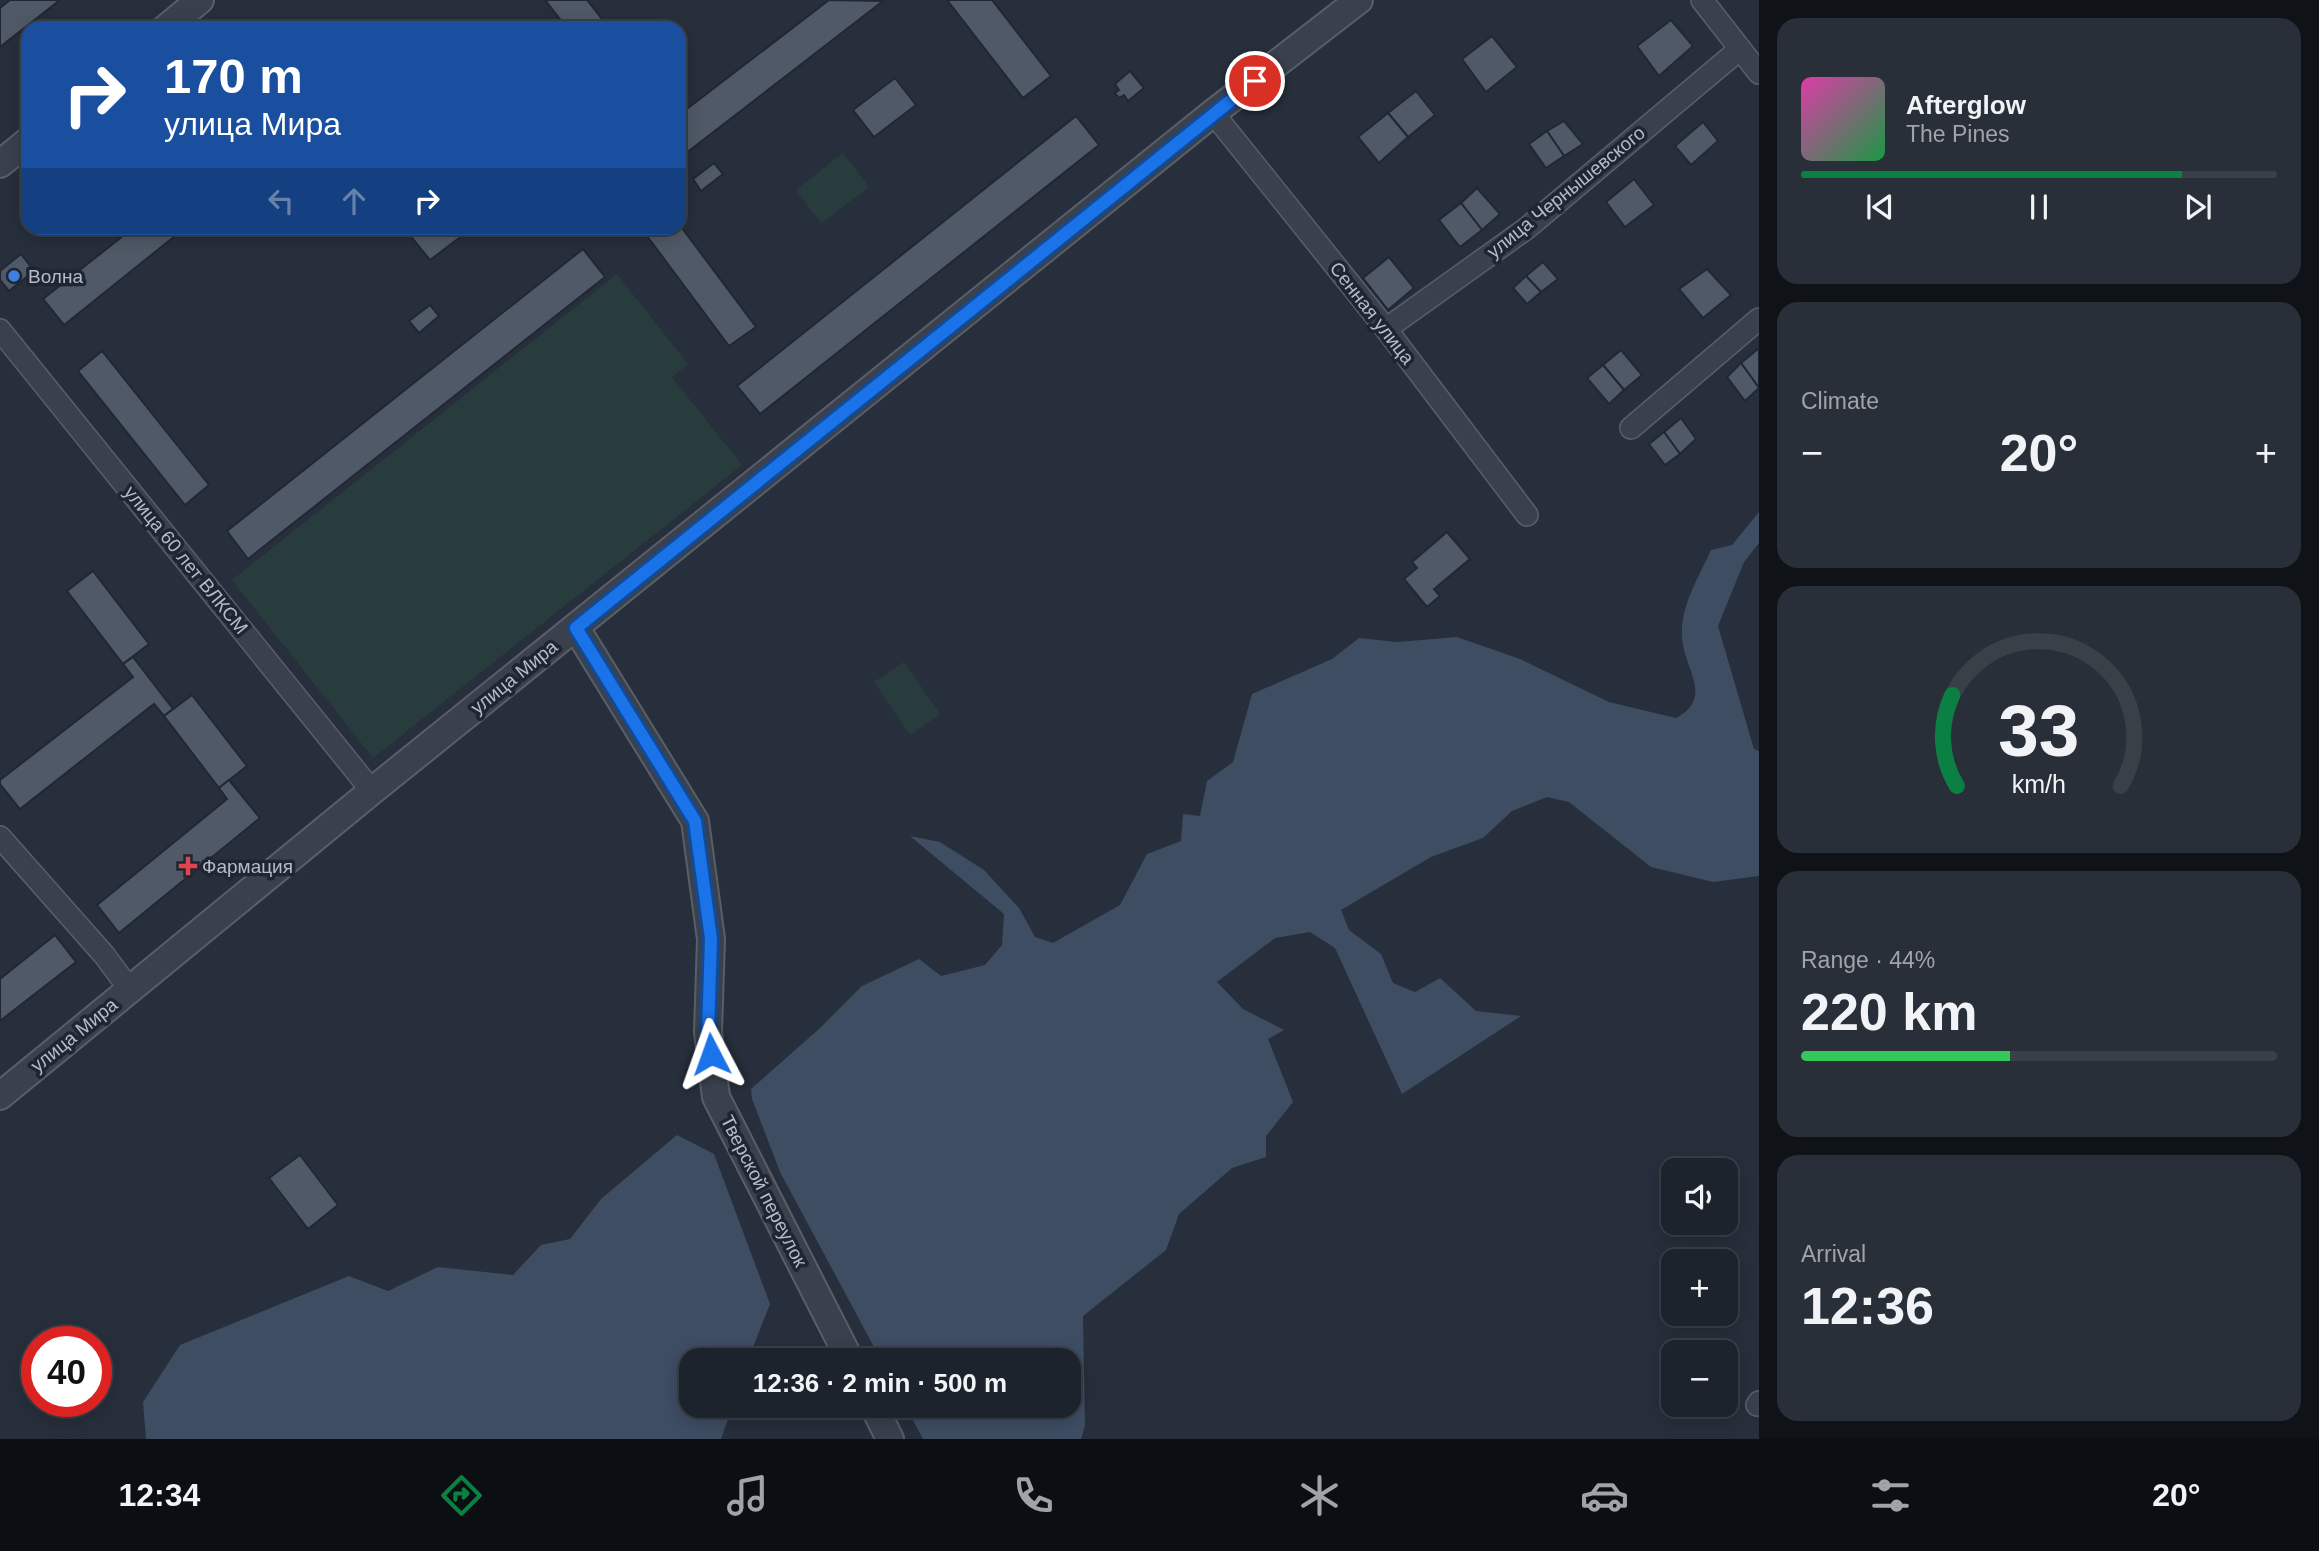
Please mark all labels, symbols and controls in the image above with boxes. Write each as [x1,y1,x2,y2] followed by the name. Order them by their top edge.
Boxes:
[49,49,140,140] icon: right
[164,49,303,103] text: 170 m
[1225,51,1285,111] pin
[1236,62,1274,100] icon: arrive
[1906,90,2026,120] text: Afterglow
[164,106,341,142] text: улица Мира
[1906,121,2010,147] text: The Pines
[1483,122,1649,262] street label: улица Чернышевского
[262,182,300,220] icon: left
[335,182,373,220] icon: ahead
[408,182,446,220] icon: right
[1861,188,1899,226] icon: previous
[2020,188,2058,226] icon: pause
[2179,188,2217,226] icon: next
[1326,258,1419,369] street label: Сенная улица
[28,266,83,287] place label: Волна
[6,268,22,284] marker: Волна
[1801,388,1879,414] text: Climate
[2000,424,2078,482] text: 20°
[1801,432,1823,474] text: −
[2255,432,2277,474] text: +
[120,482,252,638] street label: улица 60 лет ВЛКСМ
[467,636,562,718] street label: улица Мира
[1999,690,2079,771] text: 33
[2012,769,2066,797] text: km/h
[202,856,293,877] place label: Фармация
[180,858,196,874] marker: Фармация
[1801,947,1935,973] text: Range · 44%
[1801,983,1977,1041] text: 220 km
[27,994,122,1076] street label: улица Мира
[674,1017,748,1091] position arrow
[717,1112,812,1271] street label: Тверской переулок
[1661,1158,1738,1417] map controls
[1661,1158,1738,1235] button: sound
[1801,1241,1866,1267] text: Arrival
[1661,1249,1738,1326] button: +
[1801,1277,1934,1335] text: 12:36
[21,1326,112,1417] speed limit sign: 40
[1661,1340,1738,1417] button: −
[753,1368,1007,1398] text: 12:36 · 2 min · 500 m
[437,1471,486,1520] icon: directions
[723,1471,772,1520] icon: music
[1009,1471,1058,1520] icon: phone
[1295,1471,1344,1520] icon: climate
[1580,1471,1629,1520] icon: car
[1866,1471,1915,1520] icon: filters
[118,1477,200,1513] text: 12:34
[2152,1477,2201,1513] text: 20°

